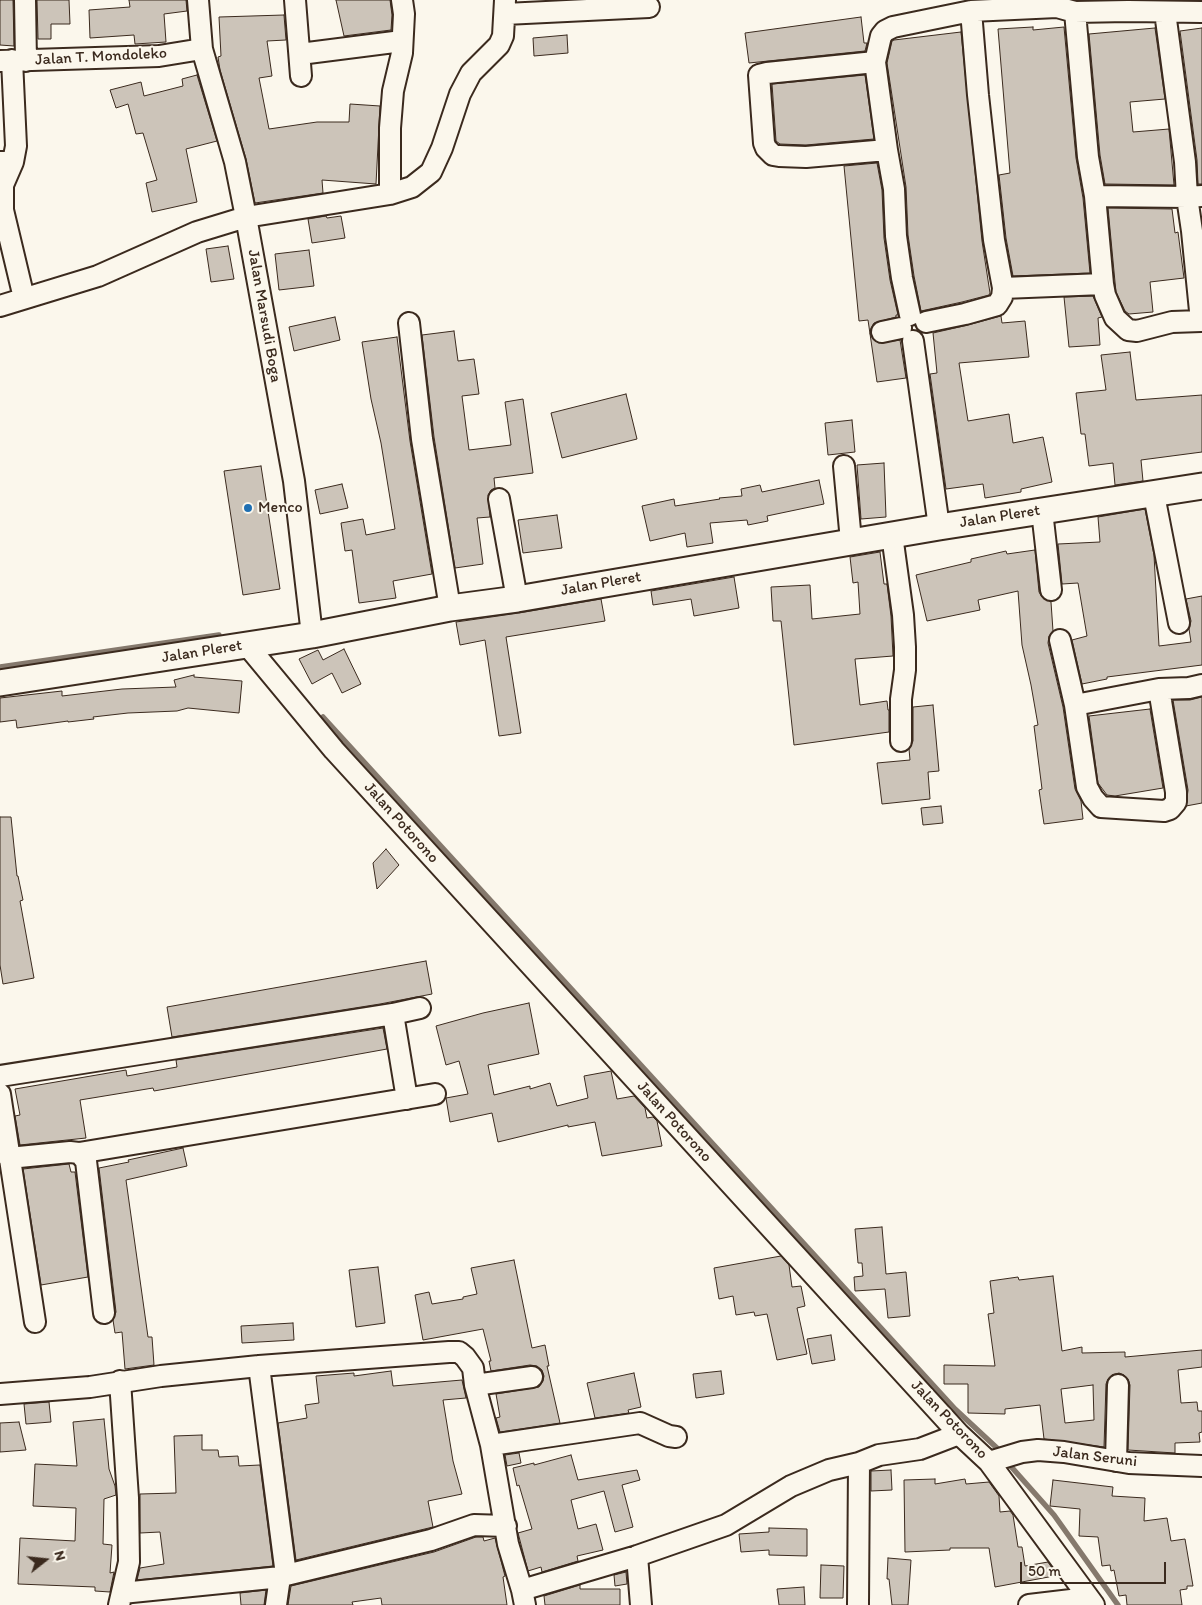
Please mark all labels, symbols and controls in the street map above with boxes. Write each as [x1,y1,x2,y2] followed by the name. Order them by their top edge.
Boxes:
[35,44,167,70] street label: Jalan T. Mondoleko
[243,248,285,384] street label: Jalan Marsudi Boga
[258,498,303,518] place label: Menco
[958,501,1042,533] street label: Jalan Pleret
[242,502,254,514] marker: Menco
[559,567,643,601] street label: Jalan Pleret
[160,636,244,668] street label: Jalan Pleret
[360,778,442,868] street label: Jalan Potorono
[633,1077,715,1167] street label: Jalan Potorono
[906,1376,992,1464] street label: Jalan Potorono
[1052,1442,1138,1472] street label: Jalan Seruni
[20,1535,70,1585] north arrow
[50,1549,69,1563] text: N
[1022,1552,1168,1584] scale bar
[1028,1562,1061,1580] text: 50 m

